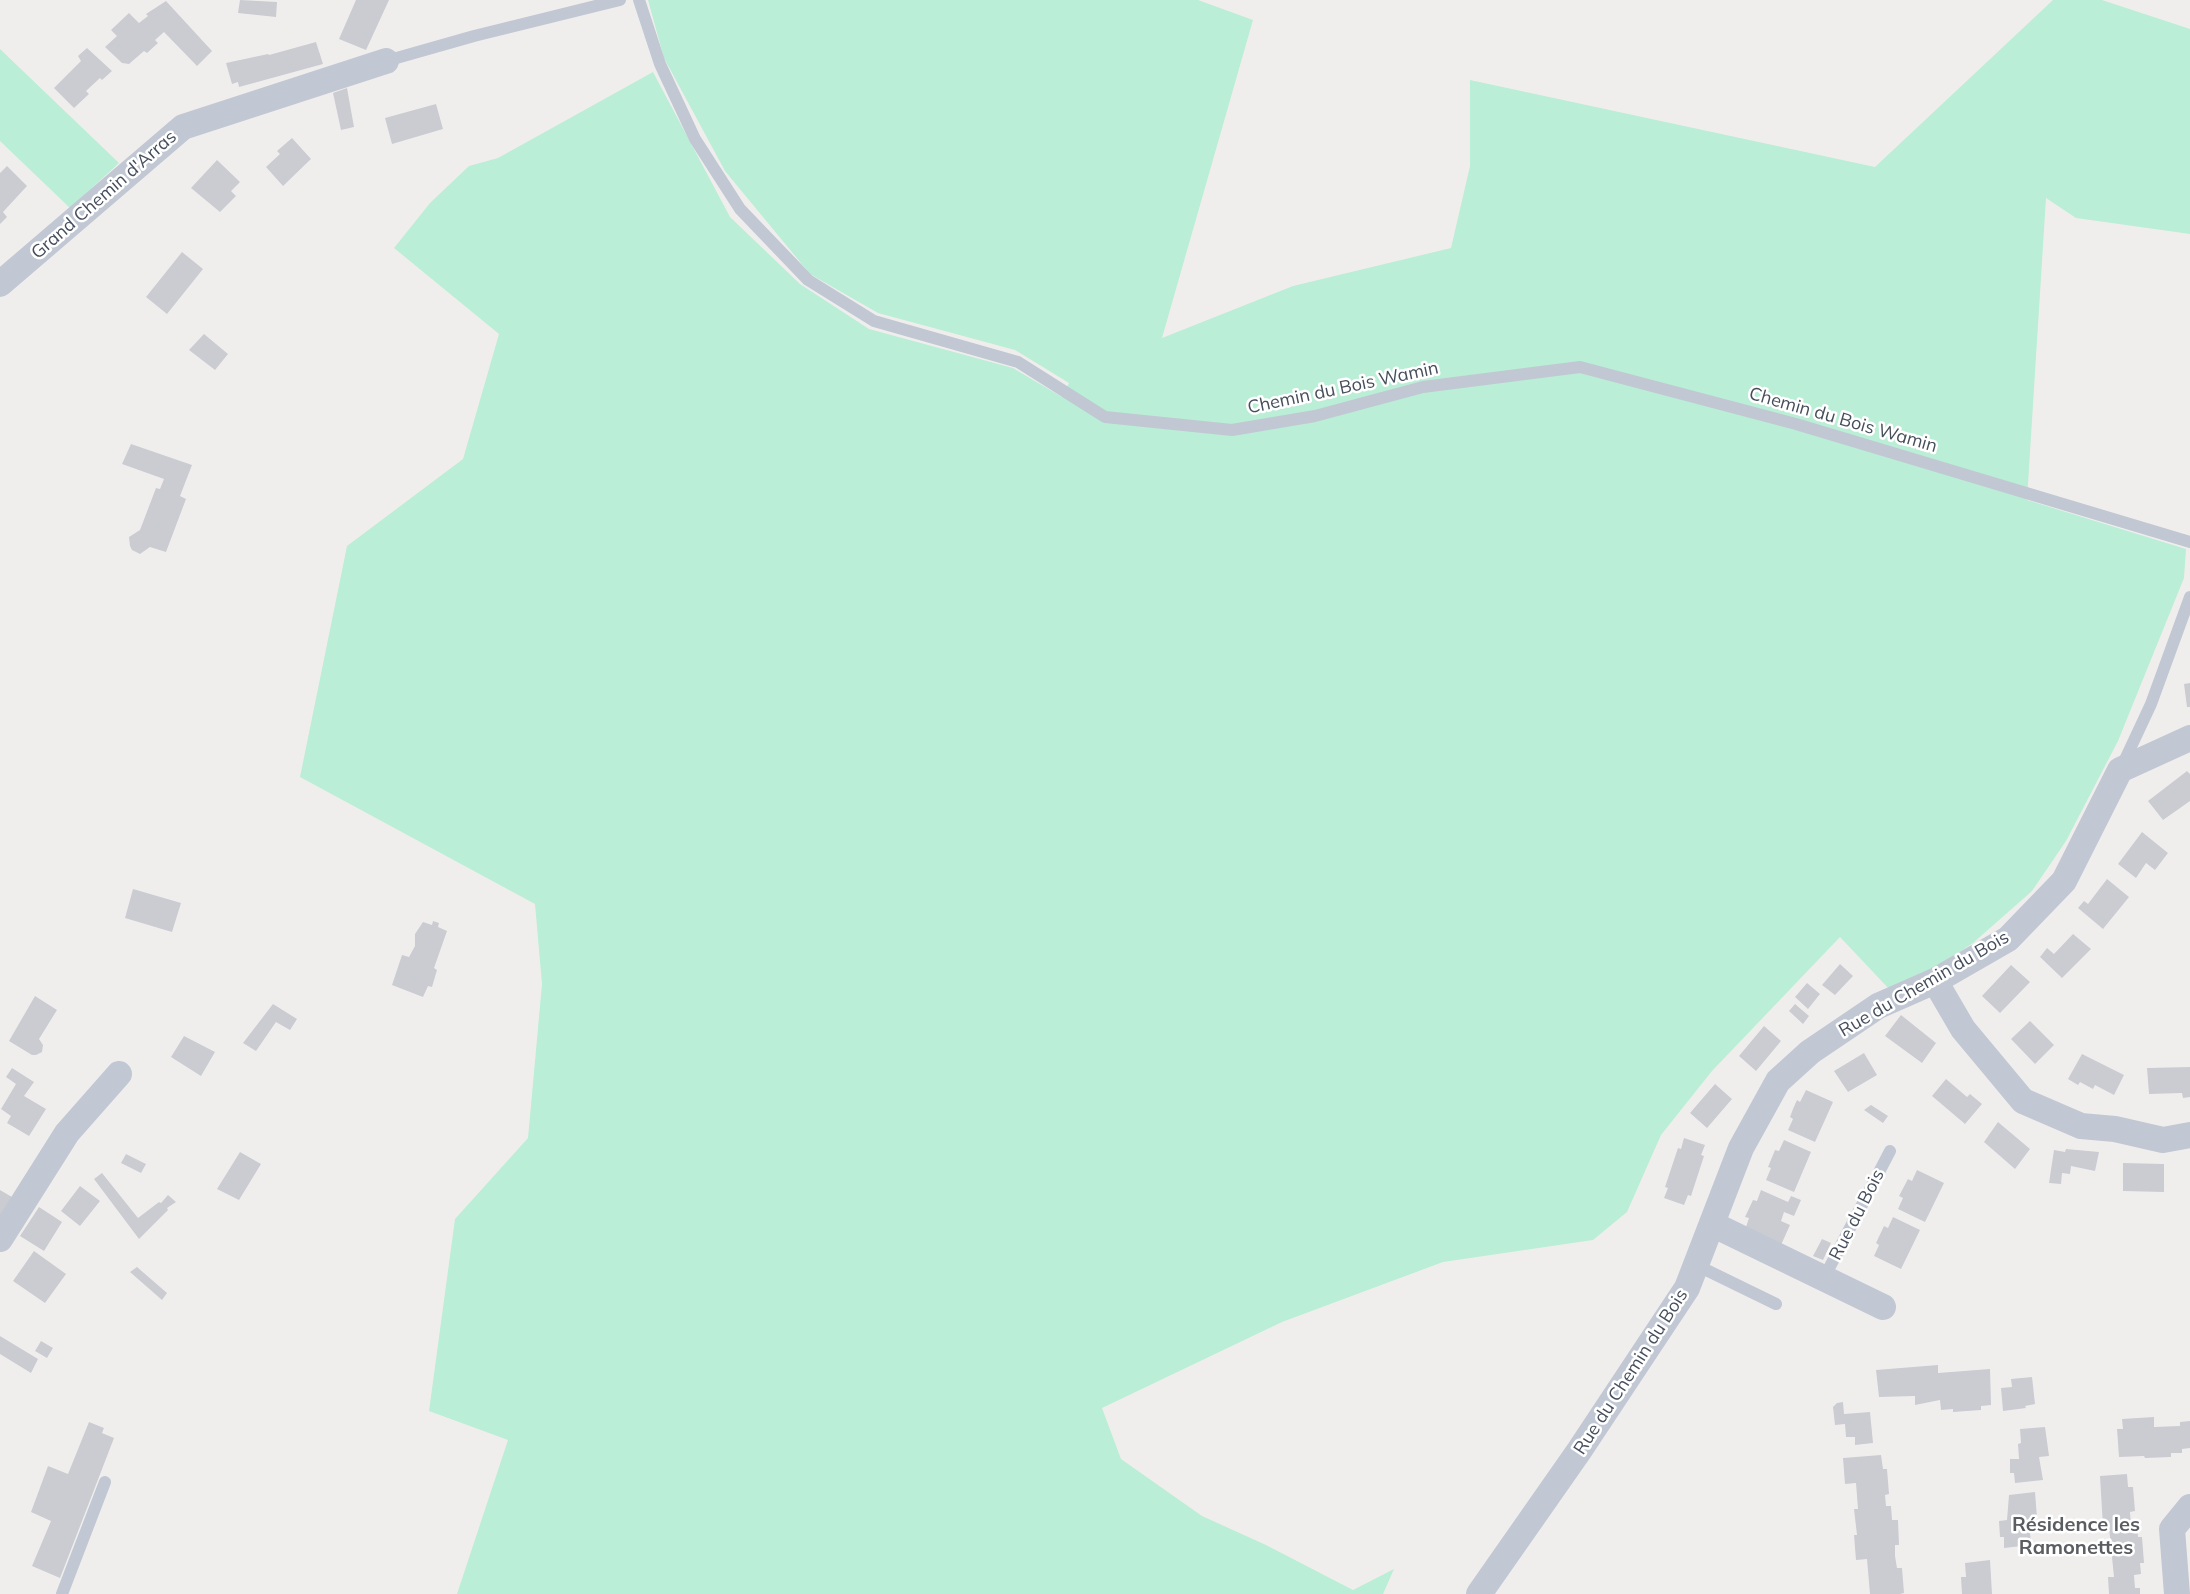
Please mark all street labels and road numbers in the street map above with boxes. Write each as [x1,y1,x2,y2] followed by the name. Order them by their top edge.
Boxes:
[27,126,181,264] street label: Grand Chemin d'Arras
[1246,357,1440,419] street label: Chemin du Bois Wamin
[1746,383,1940,457] street label: Chemin du Bois Wamin
[1835,926,2013,1042] street label: Rue du Chemin du Bois
[1825,1166,1889,1264] street label: Rue du Bois
[1569,1285,1693,1459] street label: Rue du Chemin du Bois

